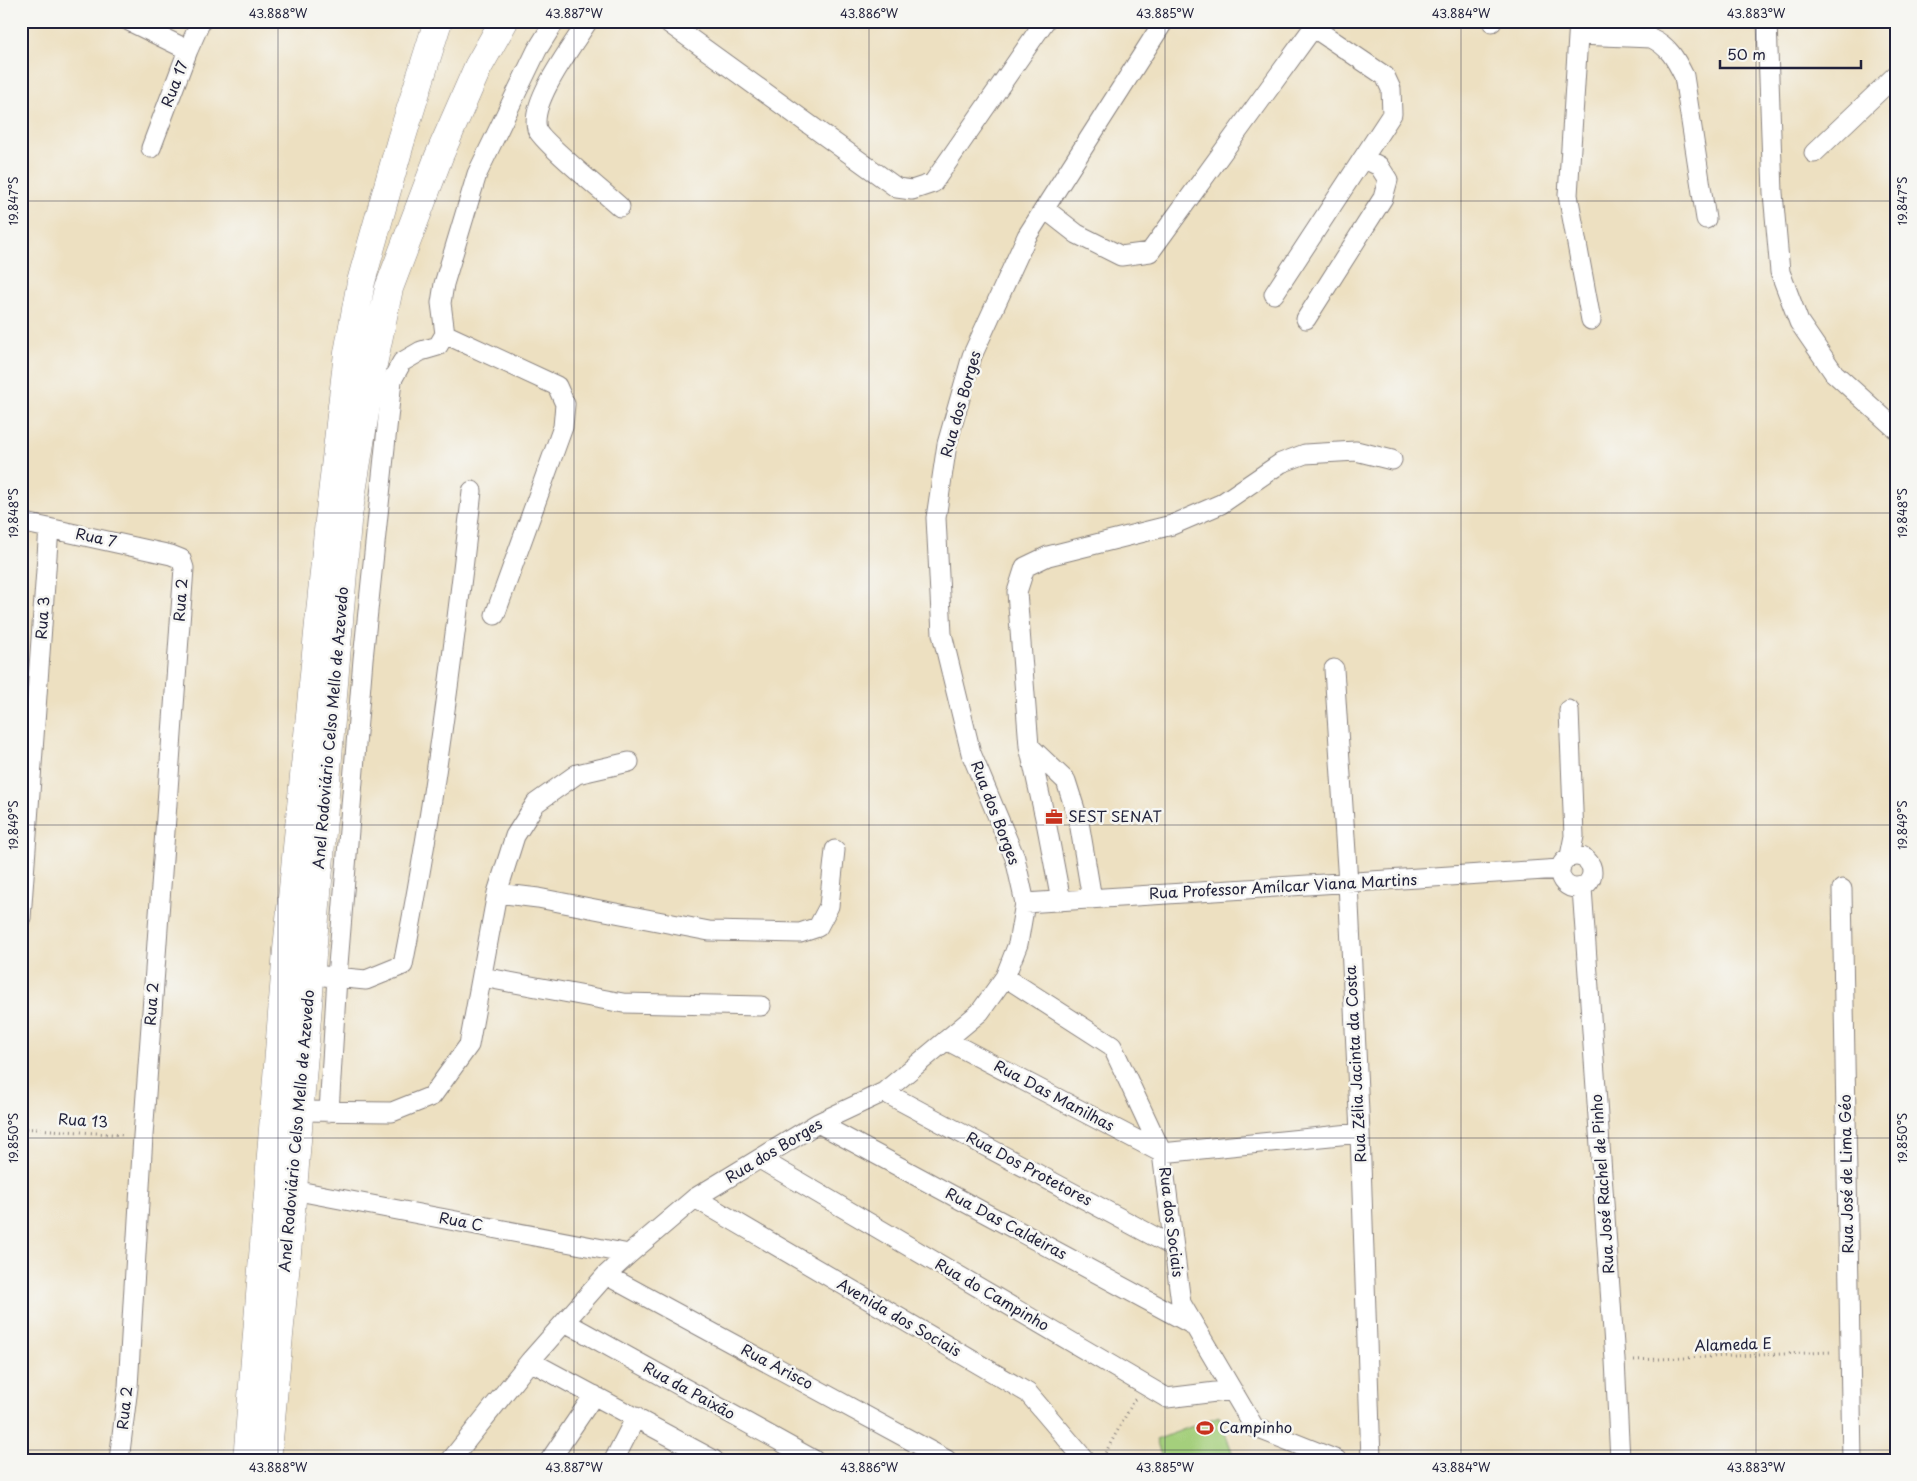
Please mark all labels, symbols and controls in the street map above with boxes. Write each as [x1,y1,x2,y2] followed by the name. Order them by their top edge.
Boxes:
[249,4,308,22] text: 43.888°W
[545,4,603,22] text: 43.887°W
[840,4,899,22] text: 43.886°W
[1136,4,1195,22] text: 43.885°W
[1432,4,1491,22] text: 43.884°W
[1727,4,1786,22] text: 43.883°W
[1720,38,1861,70] scale bar
[1727,42,1766,65] text: 50 m
[154,57,193,110] street label: Rua 17
[4,177,22,225] text: 19.847°S
[1893,177,1911,225] text: 19.847°S
[933,347,986,460] street label: Rua dos Borges
[4,488,22,538] text: 19.848°S
[1893,488,1911,538] text: 19.848°S
[74,521,119,552] street label: Rua 7
[167,577,192,622] street label: Rua 2
[306,586,353,870] street label: Anel Rodoviário Celso Mello de Azevedo
[29,596,54,640] street label: Rua 3
[966,757,1027,868] street label: Rua dos Borges
[4,800,22,850] text: 19.849°S
[1893,800,1911,850] text: 19.849°S
[1068,804,1162,827] place label: SEST SENAT
[1044,807,1064,827] office icon: SEST SENAT
[1148,867,1418,904] street label: Rua Professor Amílcar Viana Martins
[1338,965,1371,1163] street label: Rua Zélia Jacinta da Costa
[138,981,163,1026] street label: Rua 2
[272,989,319,1273] street label: Anel Rodoviário Celso Mello de Azevedo
[990,1053,1119,1136] street label: Rua Das Manilhas
[1584,1093,1619,1275] street label: Rua José Rachel de Pinho
[1833,1094,1858,1254] street label: Rua José de Lima Géo
[57,1106,109,1133] street label: Rua 13
[720,1111,826,1188] street label: Rua dos Borges
[4,1113,22,1163] text: 19.850°S
[1893,1113,1911,1163] text: 19.850°S
[963,1125,1097,1211] street label: Rua Dos Protetores
[1154,1165,1191,1278] street label: Rua dos Sociais
[942,1181,1072,1264] street label: Rua Das Caldeiras
[437,1205,485,1236] street label: Rua C
[931,1252,1054,1336] street label: Rua do Campinho
[833,1272,966,1362] street label: Avenida dos Sociais
[1694,1331,1772,1356] street label: Alameda E
[738,1337,818,1394] street label: Rua Arisco
[639,1355,740,1424] street label: Rua da Paixão
[110,1385,137,1431] street label: Rua 2
[1219,1415,1292,1438] place label: Campinho
[1195,1418,1215,1438] sports icon: Campinho
[249,1458,308,1476] text: 43.888°W
[545,1458,603,1476] text: 43.887°W
[840,1458,899,1476] text: 43.886°W
[1136,1458,1195,1476] text: 43.885°W
[1432,1458,1491,1476] text: 43.884°W
[1727,1458,1786,1476] text: 43.883°W

